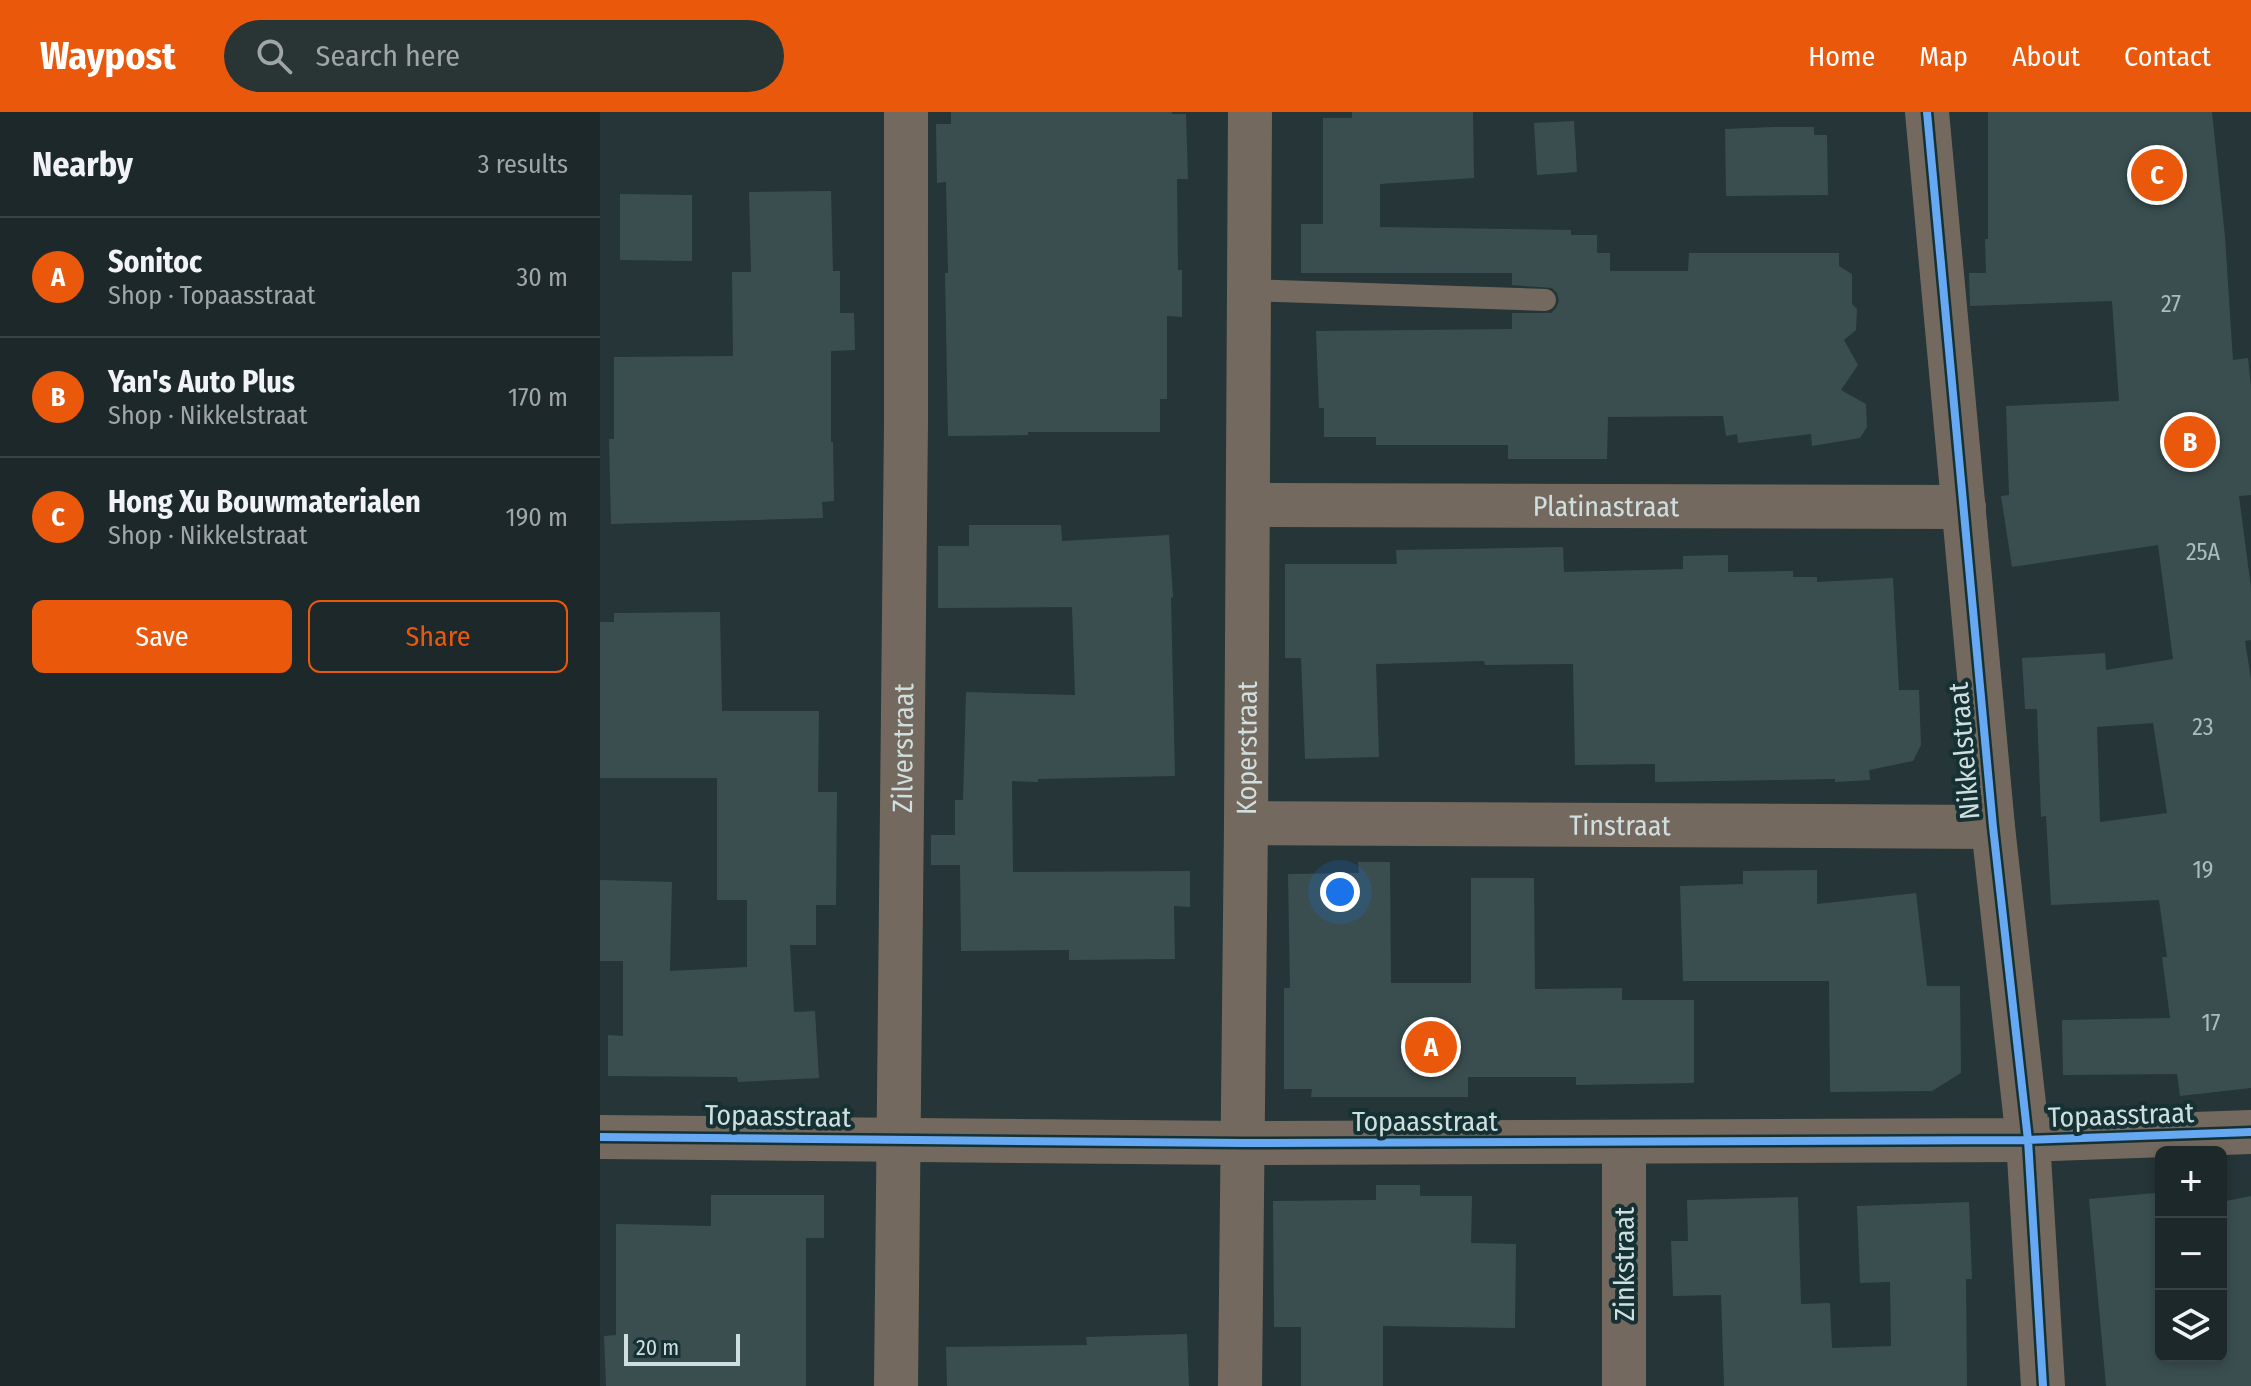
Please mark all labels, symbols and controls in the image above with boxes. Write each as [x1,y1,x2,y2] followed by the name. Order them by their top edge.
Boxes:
[224,20,784,92] search box
[40,33,176,79] text: Waypost
[252,34,296,78] icon: search
[316,38,460,74] text: Search here
[1808,40,1875,73] text: Home
[1919,40,1968,73] text: Map
[2012,40,2080,73] text: About
[2124,40,2211,73] text: Contact
[32,144,133,185] text: Nearby
[2131,145,2183,205] pin: C
[478,149,568,180] text: 3 results
[108,244,202,280] text: Sonitoc
[51,262,65,293] text: A
[517,262,568,293] text: 30 m
[108,280,315,311] text: Shop · Topaasstraat
[2161,290,2181,318] house number: 27
[108,364,295,400] text: Yan's Auto Plus
[51,382,65,413] text: B
[508,382,568,413] text: 170 m
[108,400,308,431] text: Shop · Nikkelstraat
[2164,412,2216,472] pin: B
[108,484,421,520] text: Hong Xu Bouwmaterialen
[1533,489,1680,523] street label: Platinastraat
[51,502,65,533] text: C
[506,502,568,533] text: 190 m
[108,520,308,551] text: Shop · Nikkelstraat
[2186,538,2220,566] house number: 25A
[32,600,292,673] button: Save
[308,600,568,673] button: Share
[1230,680,1263,815] street label: Koperstraat
[1941,680,1986,821] street label: Nikkelstraat
[885,682,920,813] street label: Zilverstraat
[2192,713,2214,741] house number: 23
[1569,808,1672,842] street label: Tinstraat
[2192,856,2214,884] house number: 19
[1320,872,1360,912] your location
[2201,1009,2221,1037] house number: 17
[1405,1017,1457,1077] pin: A
[2047,1096,2195,1134] street label: Topaasstraat
[705,1098,852,1134] street label: Topaasstraat
[1352,1105,1499,1138] street label: Topaasstraat
[2155,1146,2227,1362] map controls
[2155,1146,2227,1218] button: +
[1608,1206,1641,1321] street label: Zinkstraat
[2155,1218,2227,1290] button: −
[2155,1290,2227,1362] button: layers
[624,1330,740,1366] scale bar
[636,1334,679,1361] text: 20 m

